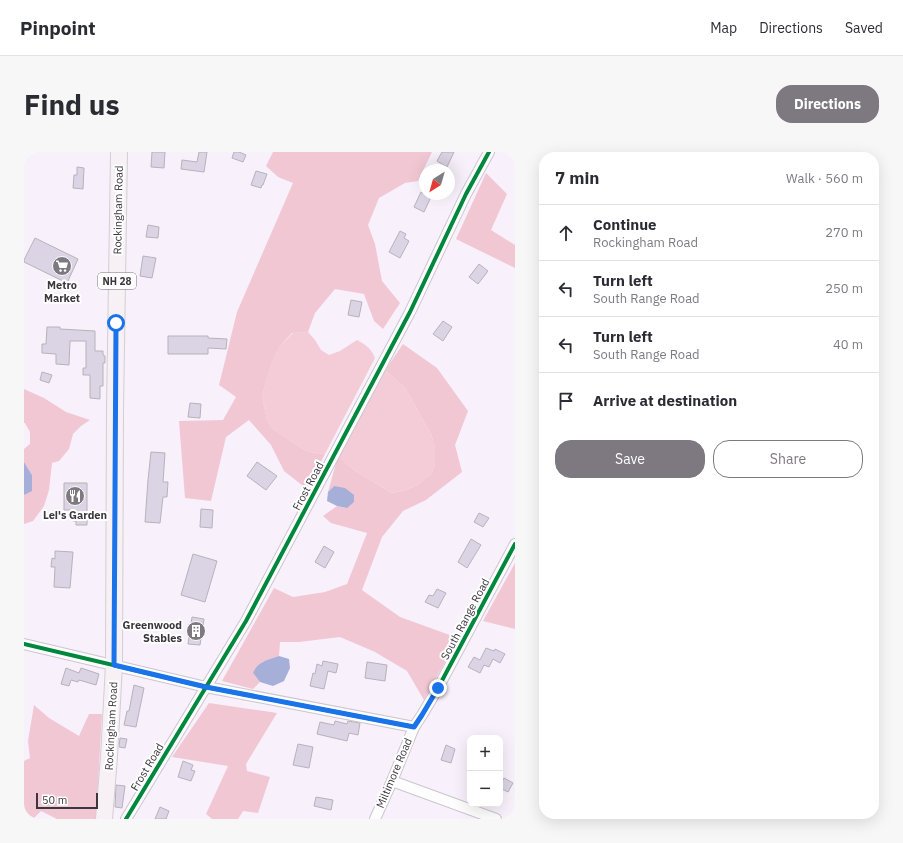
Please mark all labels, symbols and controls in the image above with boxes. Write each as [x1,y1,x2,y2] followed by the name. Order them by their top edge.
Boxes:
[20,16,96,40] text: Pinpoint
[710,19,737,37] text: Map
[759,19,823,37] text: Directions
[845,19,883,37] text: Saved
[776,85,879,123] button: Directions
[24,86,120,123] text: Find us
[419,164,455,200] north arrow
[110,165,126,255] street label: Rockingham Road
[555,167,599,189] text: 7 min
[786,170,863,187] text: Walk · 560 m
[593,215,657,234] text: Continue
[555,222,577,244] icon: ahead
[825,224,863,241] text: 270 m
[593,234,698,251] text: Rockingham Road
[51,255,73,277] supermarket icon: Metro Market
[593,271,653,290] text: Turn left
[98,273,136,289] road number: NH 28
[44,278,80,305] place label: Metro Market
[555,278,577,300] icon: left
[825,280,863,297] text: 250 m
[593,290,700,307] text: South Range Road
[107,314,125,332] route start
[593,327,653,346] text: Turn left
[555,334,577,356] icon: left
[833,336,863,353] text: 40 m
[593,346,700,363] text: South Range Road
[555,390,577,412] icon: arrive
[593,391,737,410] text: Arrive at destination
[555,440,705,478] button: Save
[713,440,863,478] button: Share
[289,459,327,513] street label: Frost Road
[64,485,86,507] restaurant icon: Lei's Garden
[43,508,107,522] place label: Lei's Garden
[438,576,492,662] street label: South Range Road
[123,618,182,645] place label: Greenwood Stables
[185,620,207,642] building icon: Greenwood Stables
[429,679,447,697] route end
[102,681,120,771] street label: Rockingham Road
[467,735,503,807] map controls
[467,735,503,771] button: +
[373,736,415,810] street label: Miltimore Road
[127,741,167,793] street label: Frost Road
[467,771,503,807] button: −
[36,791,98,810] scale bar
[42,793,67,807] text: 50 m

